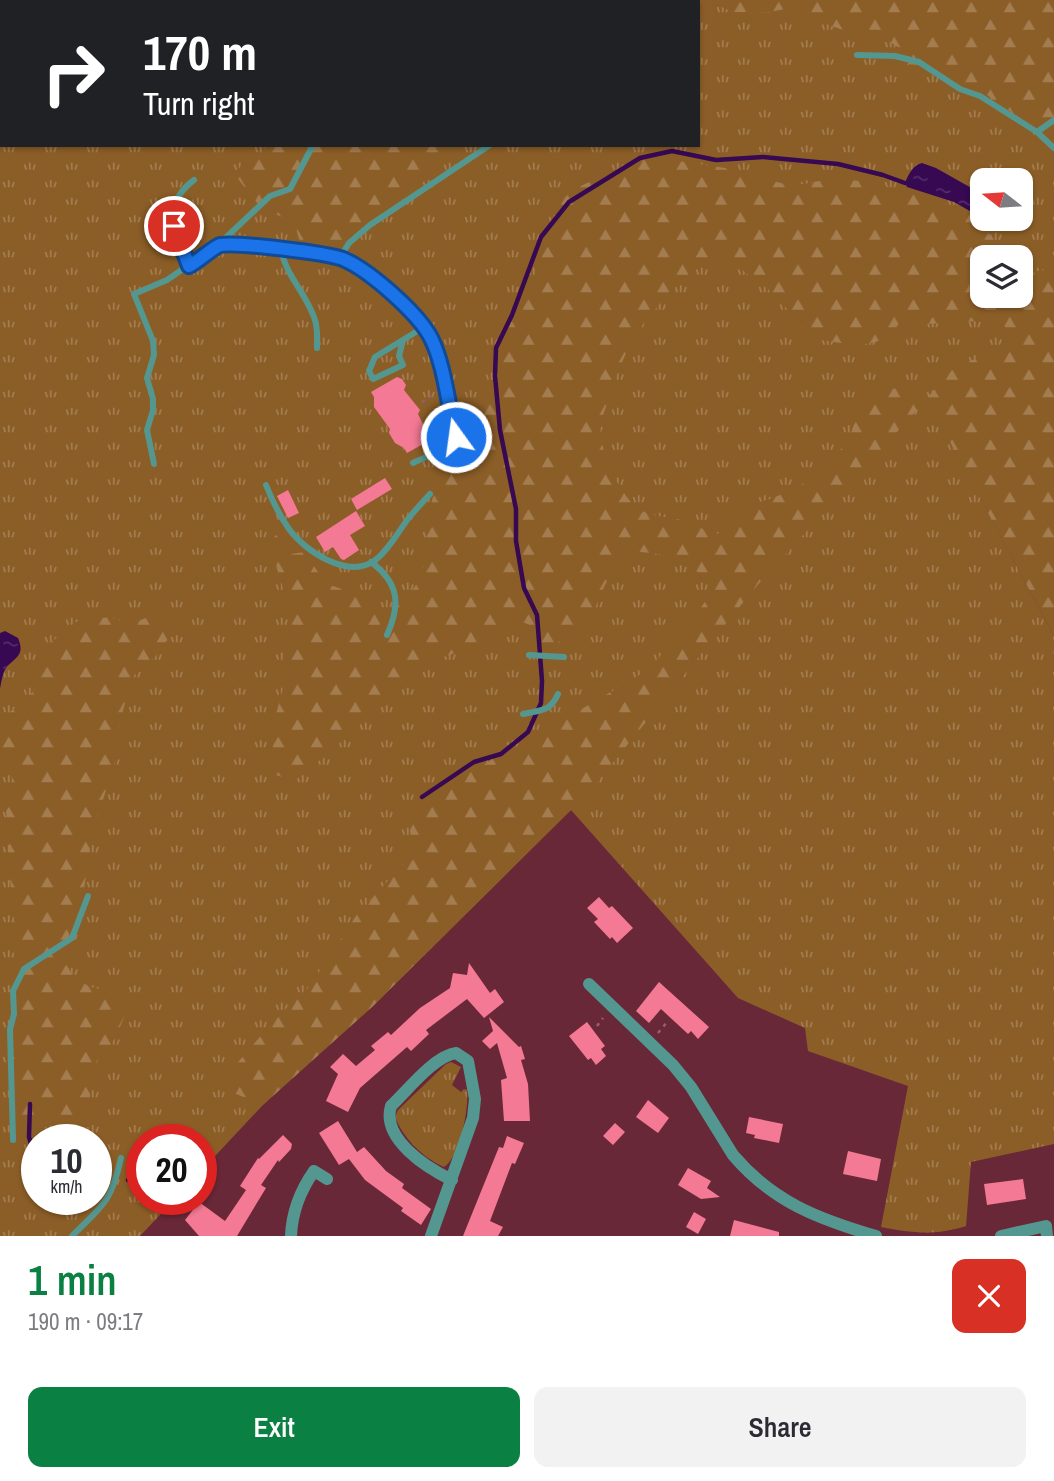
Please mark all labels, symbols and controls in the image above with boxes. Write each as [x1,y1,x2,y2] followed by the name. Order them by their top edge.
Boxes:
[143,19,257,85] text: 170 m
[28,28,119,119] icon: right
[143,82,255,125] text: Turn right
[970,168,1032,231] north arrow
[970,168,1033,308] map controls
[144,196,204,256] pin
[155,207,193,245] icon: arrive
[970,245,1033,308] button: layers
[419,400,493,474] position arrow
[126,1124,217,1215] speed limit sign: 20
[51,1137,82,1184] text: 10
[51,1174,83,1199] text: km/h
[28,1252,117,1308] text: 1 min
[952,1259,1026,1333] button: close
[28,1306,143,1337] text: 190 m · 09:17
[28,1387,520,1467] button: Exit
[534,1387,1026,1467] button: Share

